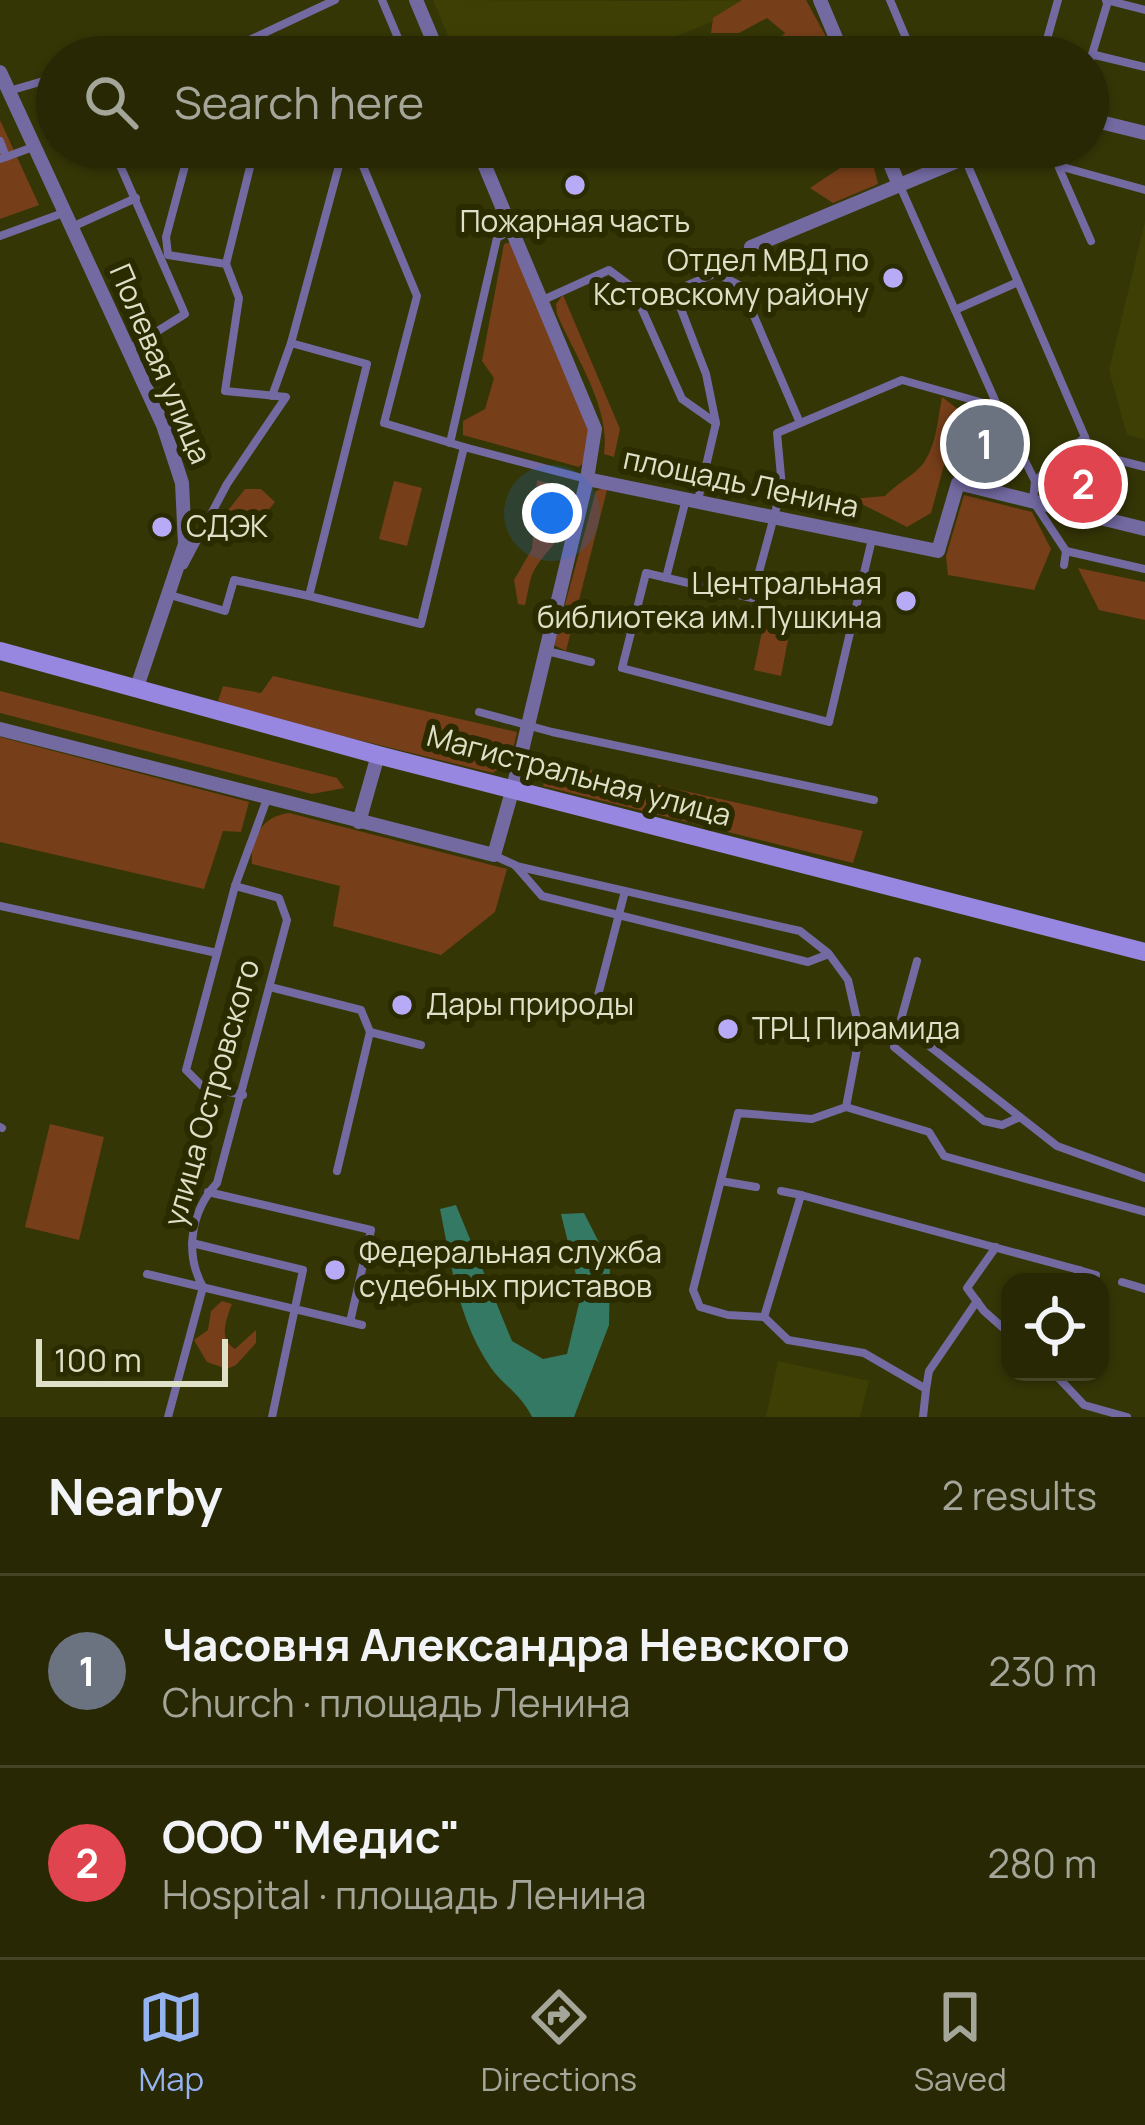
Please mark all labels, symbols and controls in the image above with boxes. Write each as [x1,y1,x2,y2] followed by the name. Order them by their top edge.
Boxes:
[36,36,1109,168] search box
[78,69,144,135] icon: search
[174,71,424,133] text: Search here
[562,172,588,198] marker: Пожарная часть
[460,200,690,241] place label: Пожарная часть
[593,239,869,314] place label: Отдел МВД по Кстовскому району
[101,257,222,470] street label: Полевая улица
[880,265,906,291] marker: Отдел МВД по Кстовскому району
[946,399,1024,489] pin: 1
[620,437,863,526] street label: площадь Ленина
[1044,439,1122,529] pin: 2
[522,483,582,543] your location
[186,505,268,546] place label: СДЭК
[149,514,175,540] marker: СДЭК
[537,562,882,637] place label: Центральная библиотека им.Пушкина
[893,588,919,614] marker: Центральная библиотека им.Пушкина
[423,714,736,835] street label: Магистральная улица
[153,954,268,1231] street label: улица Островского
[426,983,634,1024] place label: Дары природы
[389,992,415,1018] marker: Дары природы
[752,1007,960,1048] place label: ТРЦ Пирамида
[715,1016,741,1042] marker: ТРЦ Пирамида
[359,1231,662,1306] place label: Федеральная служба судебных приставов
[322,1257,348,1283] marker: Федеральная служба судебных приставов
[1001,1273,1109,1381] map controls
[1001,1273,1109,1381] button: locate
[36,1333,228,1386] scale bar
[54,1337,142,1382] text: 100 m
[48,1461,223,1530] text: Nearby
[942,1468,1097,1522] text: 2 results
[162,1613,850,1675] text: Часовня Александра Невского
[78,1644,96,1698] text: 1
[989,1644,1097,1698] text: 230 m
[162,1675,630,1729] text: Church · площадь Ленина
[162,1805,461,1867] text: ООО "Медис"
[75,1836,99,1890] text: 2
[987,1836,1097,1890] text: 280 m
[162,1867,646,1921] text: Hospital · площадь Ленина
[138,1984,204,2101] tab: Map
[481,1984,637,2101] tab: Directions
[914,1984,1007,2101] tab: Saved

